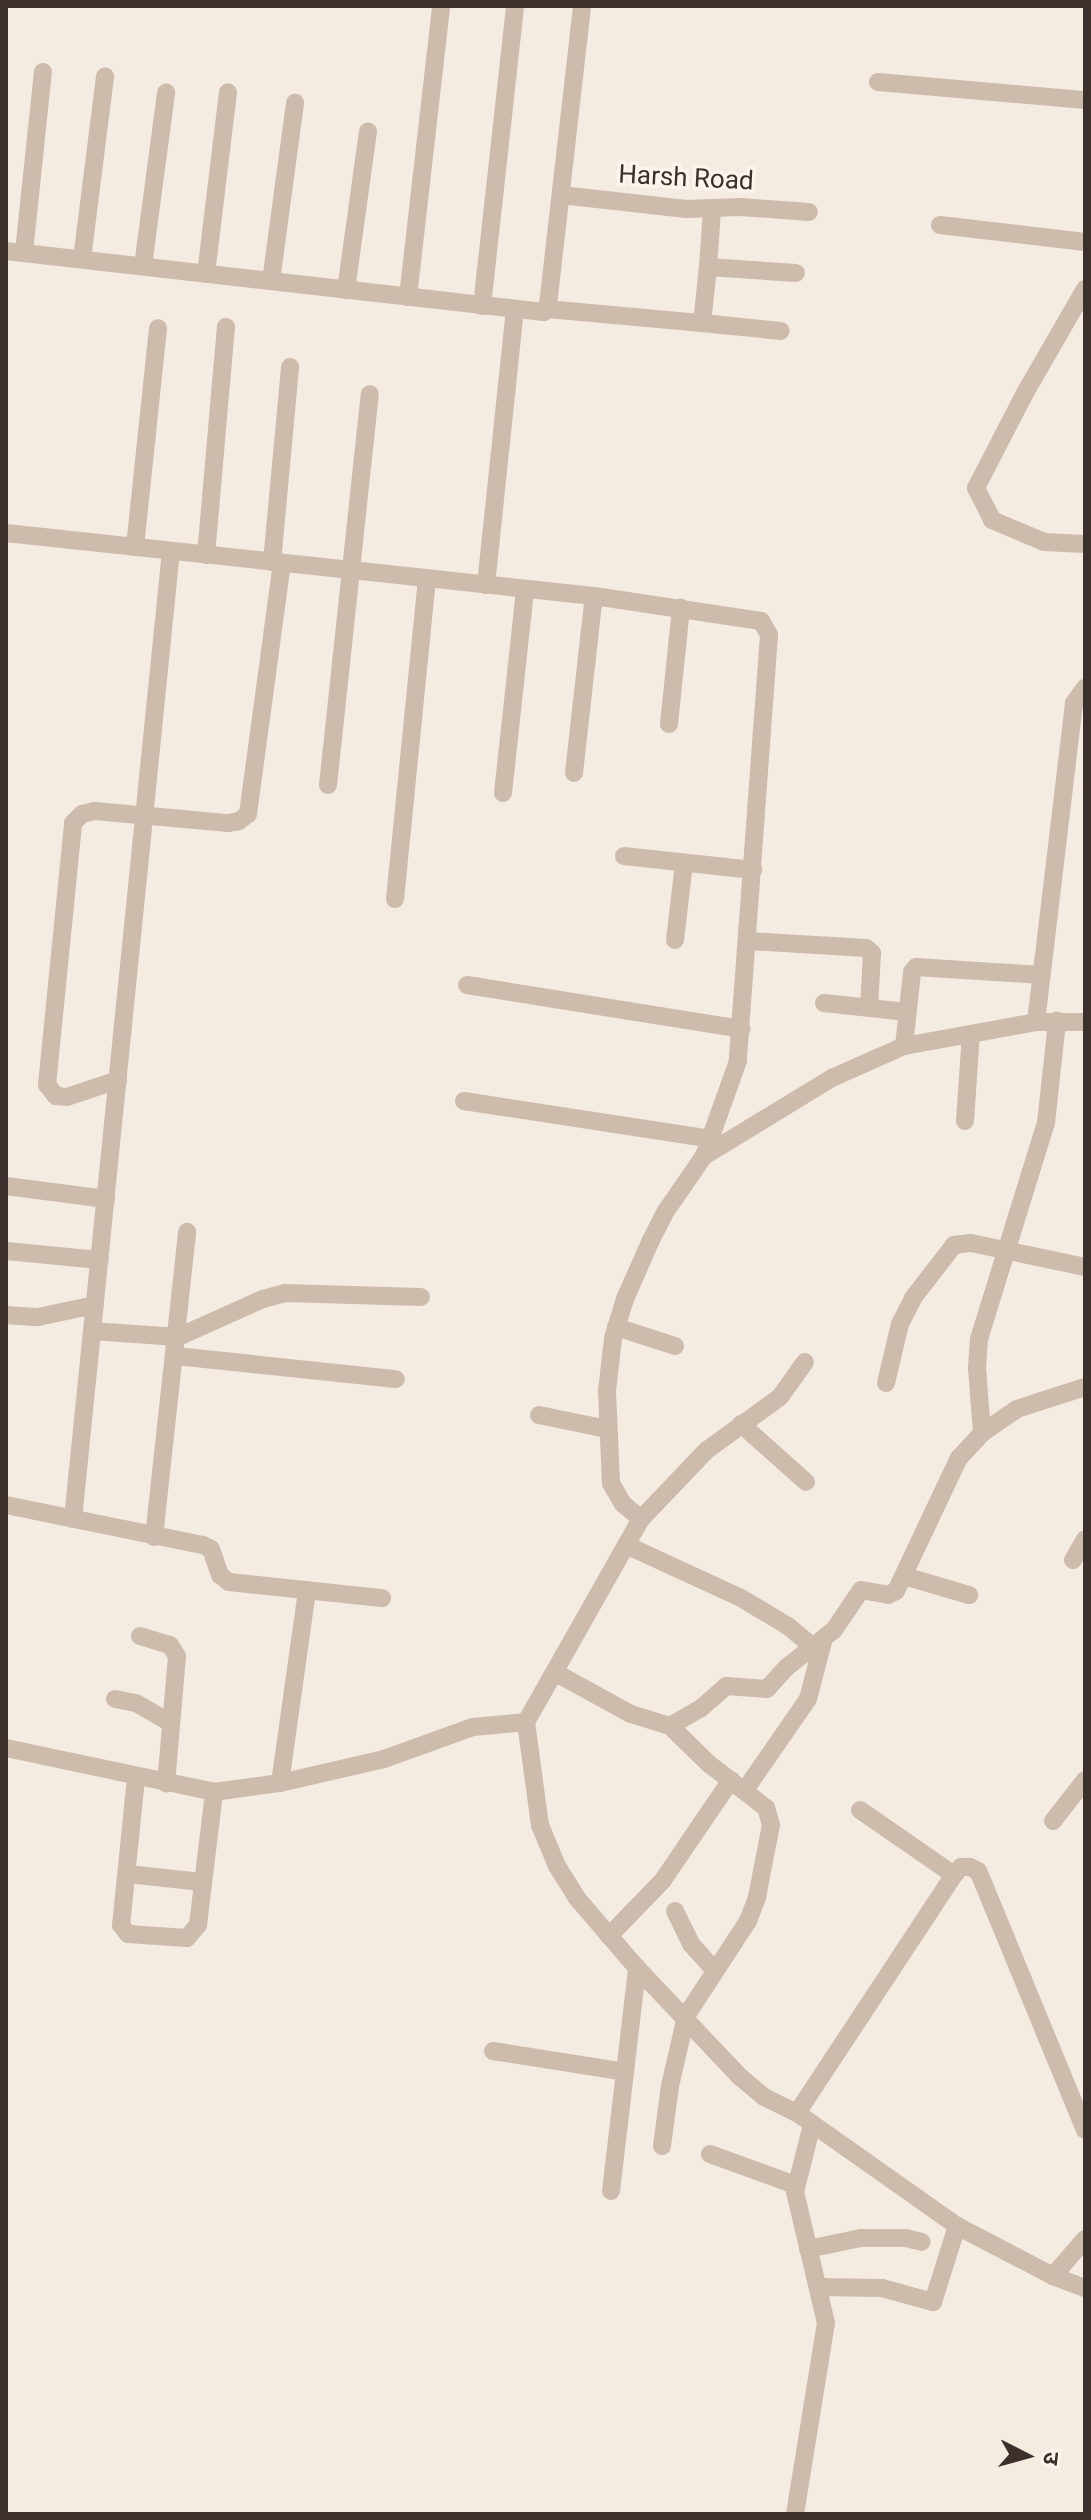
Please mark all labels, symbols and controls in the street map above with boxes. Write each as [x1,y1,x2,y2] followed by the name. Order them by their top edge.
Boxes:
[618,159,754,197] street label: Harsh Road
[987,2416,1067,2496] north arrow
[1038,2451,1064,2466] text: उ

